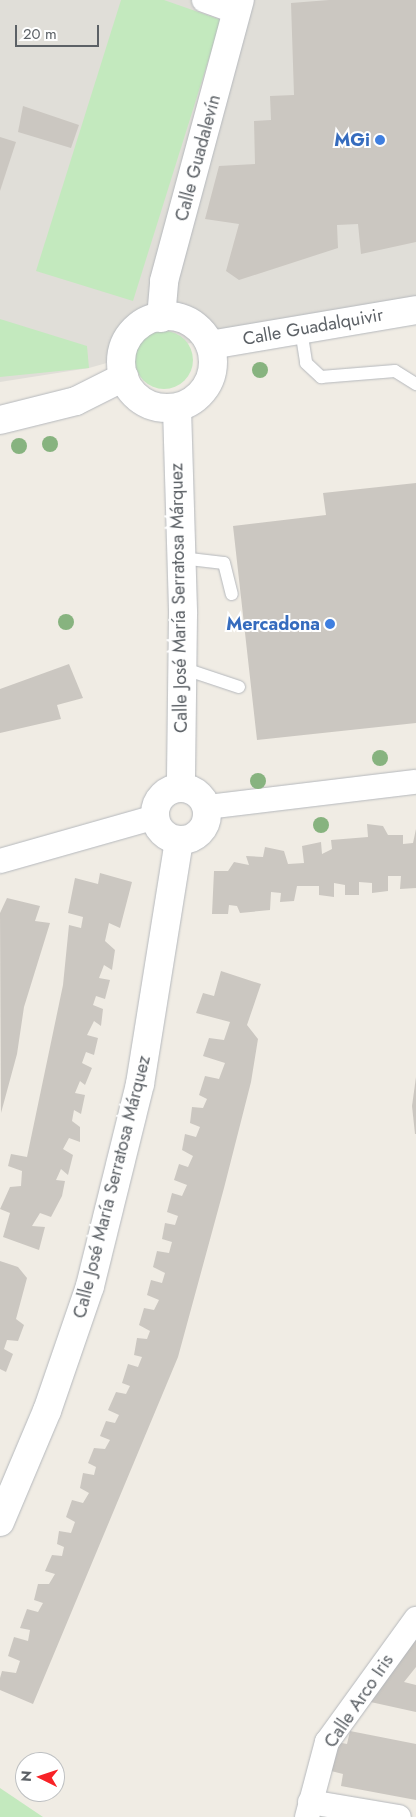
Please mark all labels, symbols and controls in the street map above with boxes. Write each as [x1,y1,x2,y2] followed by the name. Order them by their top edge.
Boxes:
[18,15,101,47] scale bar
[23,23,57,45] text: 20 m
[171,92,225,224] street label: Calle Guadalevín
[334,129,370,151] place label: MGi
[374,134,386,146] marker: MGi
[241,304,385,350] street label: Calle Guadalquivir
[166,463,192,733] street label: Calle José María Serratosa Márquez
[226,613,320,635] place label: Mercadona
[324,618,336,630] marker: Mercadona
[69,1053,155,1321] street label: Calle José María Serratosa Márquez
[320,1650,398,1752] street label: Calle Arco Iris
[15,1752,65,1802] north arrow
[16,1770,36,1782] text: N

